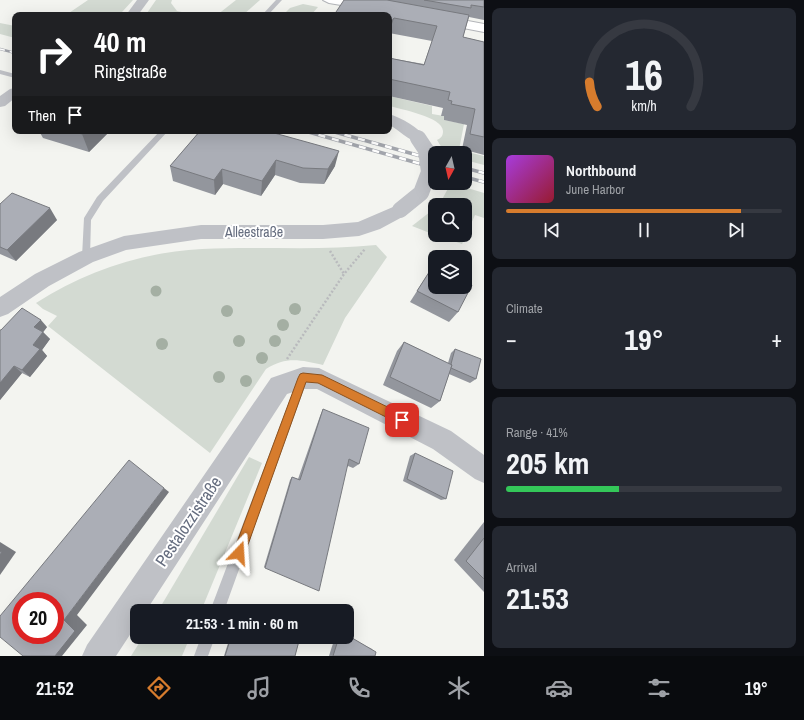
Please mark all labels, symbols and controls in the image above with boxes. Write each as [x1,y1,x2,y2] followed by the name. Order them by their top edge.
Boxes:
[94,23,146,61] text: 40 m
[28,28,80,80] icon: right
[625,47,663,103] text: 16
[94,59,167,84] text: Ringstraße
[631,95,657,114] text: km/h
[64,104,86,126] icon: arrive
[28,105,56,126] text: Then
[428,146,472,190] north arrow
[428,146,472,294] map controls
[566,160,636,181] text: Northbound
[566,181,625,198] text: June Harbor
[428,198,472,242] button: search
[541,219,563,241] icon: previous
[633,219,655,241] icon: pause
[725,219,747,241] icon: next
[224,223,283,241] street label: Alleestraße
[428,250,472,294] button: layers
[506,300,543,317] text: Climate
[624,319,664,359] text: 19°
[506,324,517,354] text: −
[771,324,782,354] text: +
[385,403,419,437] pin
[391,409,413,431] icon: arrive
[506,424,568,441] text: Range · 41%
[506,443,589,483] text: 205 km
[149,471,227,570] street label: Pestalozzistraße
[218,532,260,574] position arrow
[506,559,537,576] text: Arrival
[506,578,569,618] text: 21:53
[12,592,64,644] speed limit sign: 20
[186,613,298,634] text: 21:53 · 1 min · 60 m
[145,674,173,702] icon: directions
[245,674,273,702] icon: music
[345,674,373,702] icon: phone
[445,674,473,702] icon: climate
[545,674,573,702] icon: car
[645,674,673,702] icon: filters
[36,676,74,701] text: 21:52
[744,676,768,701] text: 19°

